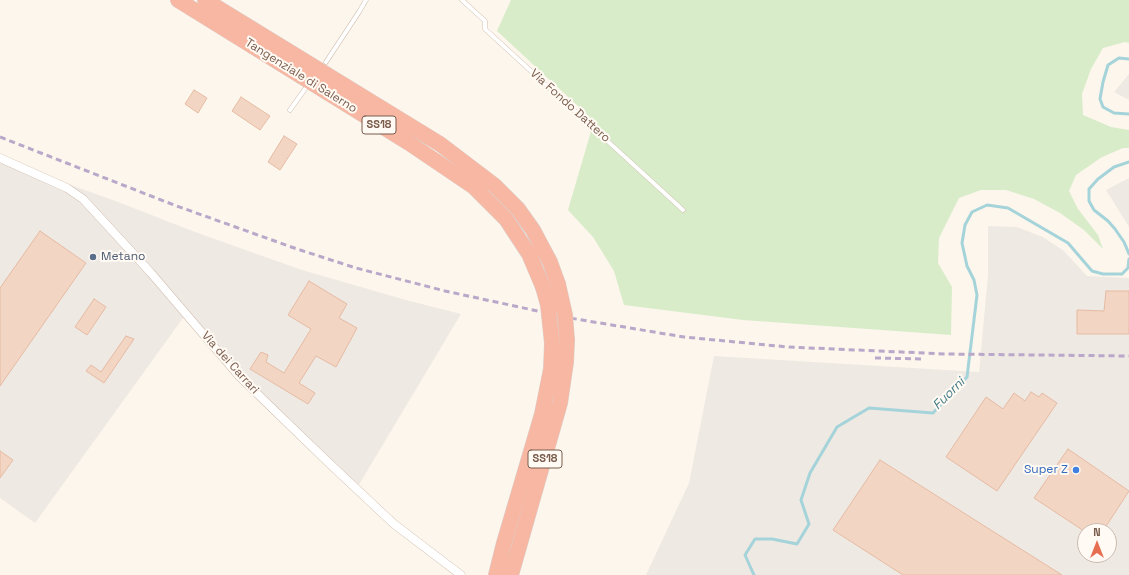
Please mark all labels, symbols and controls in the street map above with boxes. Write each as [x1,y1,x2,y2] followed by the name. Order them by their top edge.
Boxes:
[242,36,360,116] street label: Tangenziale di Salerno
[527,66,613,146] street label: Via Fondo Dattero
[362,116,396,134] road number: SS18
[101,250,145,264] place label: Metano
[88,252,98,262] marker: Metano
[198,329,262,397] street label: Via dei Carrari
[930,375,968,413] water label: Fuorni
[528,450,562,468] road number: SS18
[1024,463,1068,477] place label: Super Z
[1071,465,1081,475] marker: Super Z
[1077,523,1117,563] north arrow
[1093,525,1101,539] text: N

